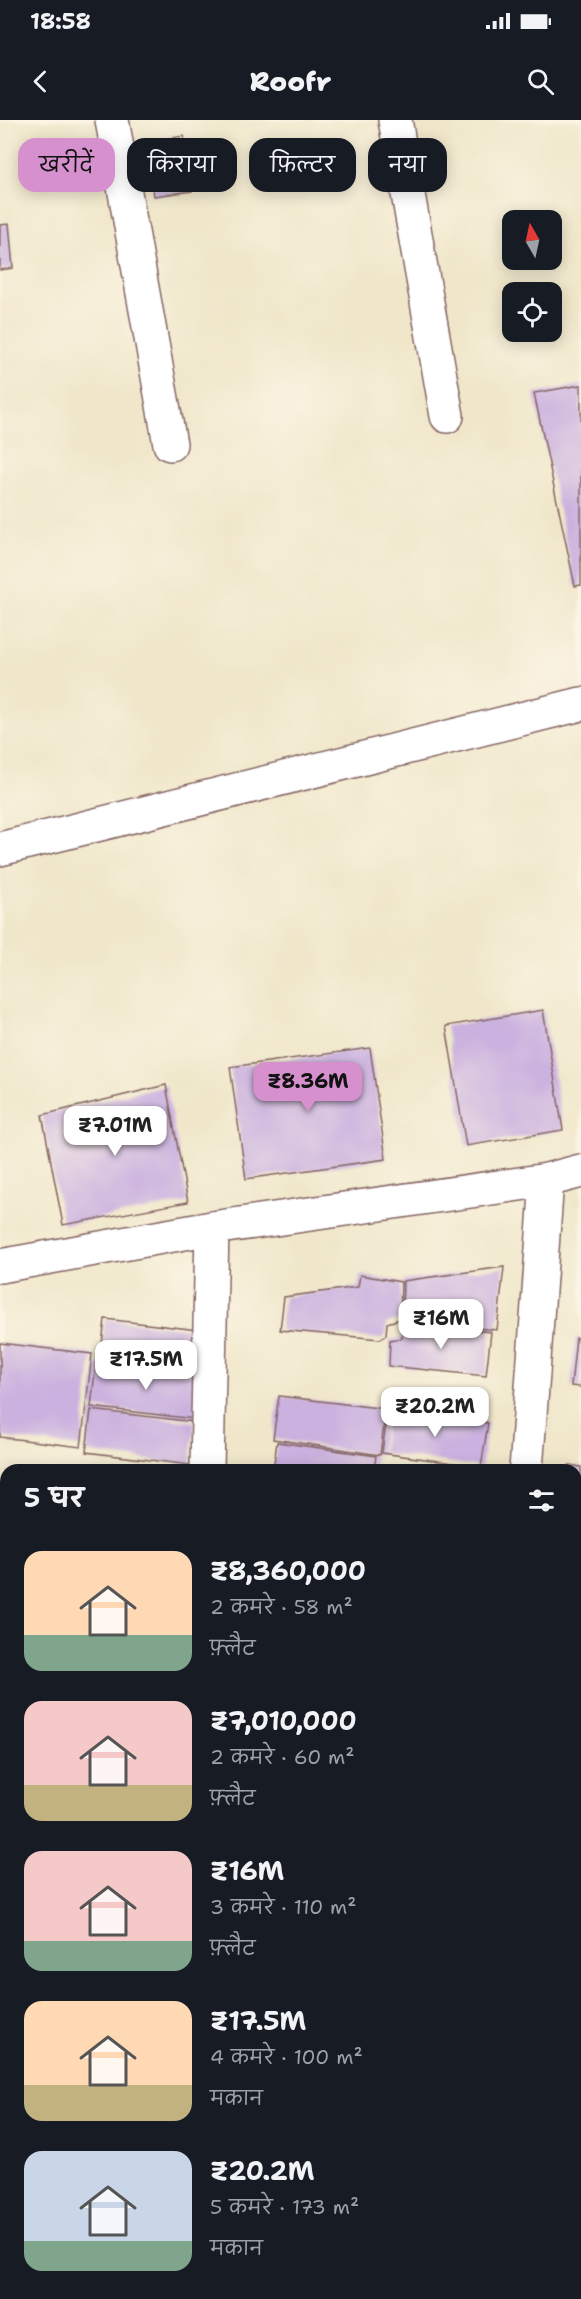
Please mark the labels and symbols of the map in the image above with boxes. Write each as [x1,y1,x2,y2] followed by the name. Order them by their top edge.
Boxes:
[502,210,562,270] north arrow
[259,1062,357,1113] pin: ₹8.36M
[66,1106,164,1157] pin: ₹7.01M
[405,1299,477,1350] pin: ₹16M
[97,1340,195,1391] pin: ₹17.5M
[386,1387,484,1438] pin: ₹20.2M

